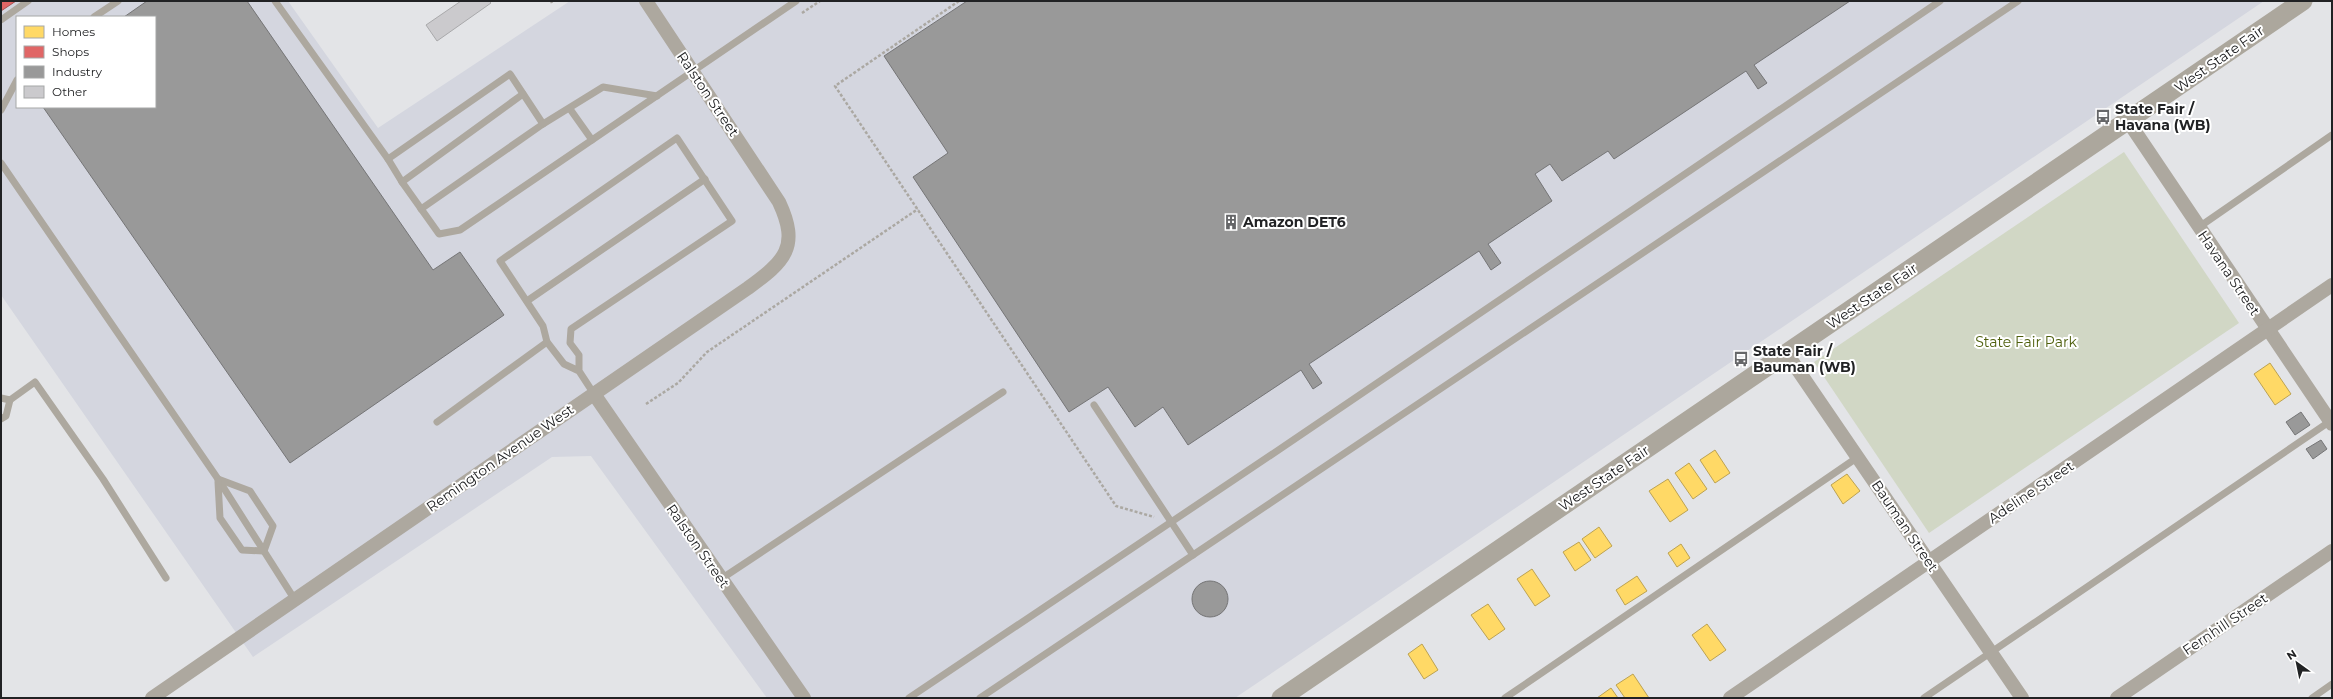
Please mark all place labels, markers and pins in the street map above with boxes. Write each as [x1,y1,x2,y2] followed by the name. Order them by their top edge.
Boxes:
[2115,100,2211,134] place label: State Fair / Havana (WB)
[2094,108,2112,126] bus stop icon: State Fair / Havana (WB)
[1222,213,1240,231] building icon: Amazon DET6
[1242,213,1346,231] place label: Amazon DET6
[1753,342,1856,376] place label: State Fair / Bauman (WB)
[1732,350,1750,368] bus stop icon: State Fair / Bauman (WB)

